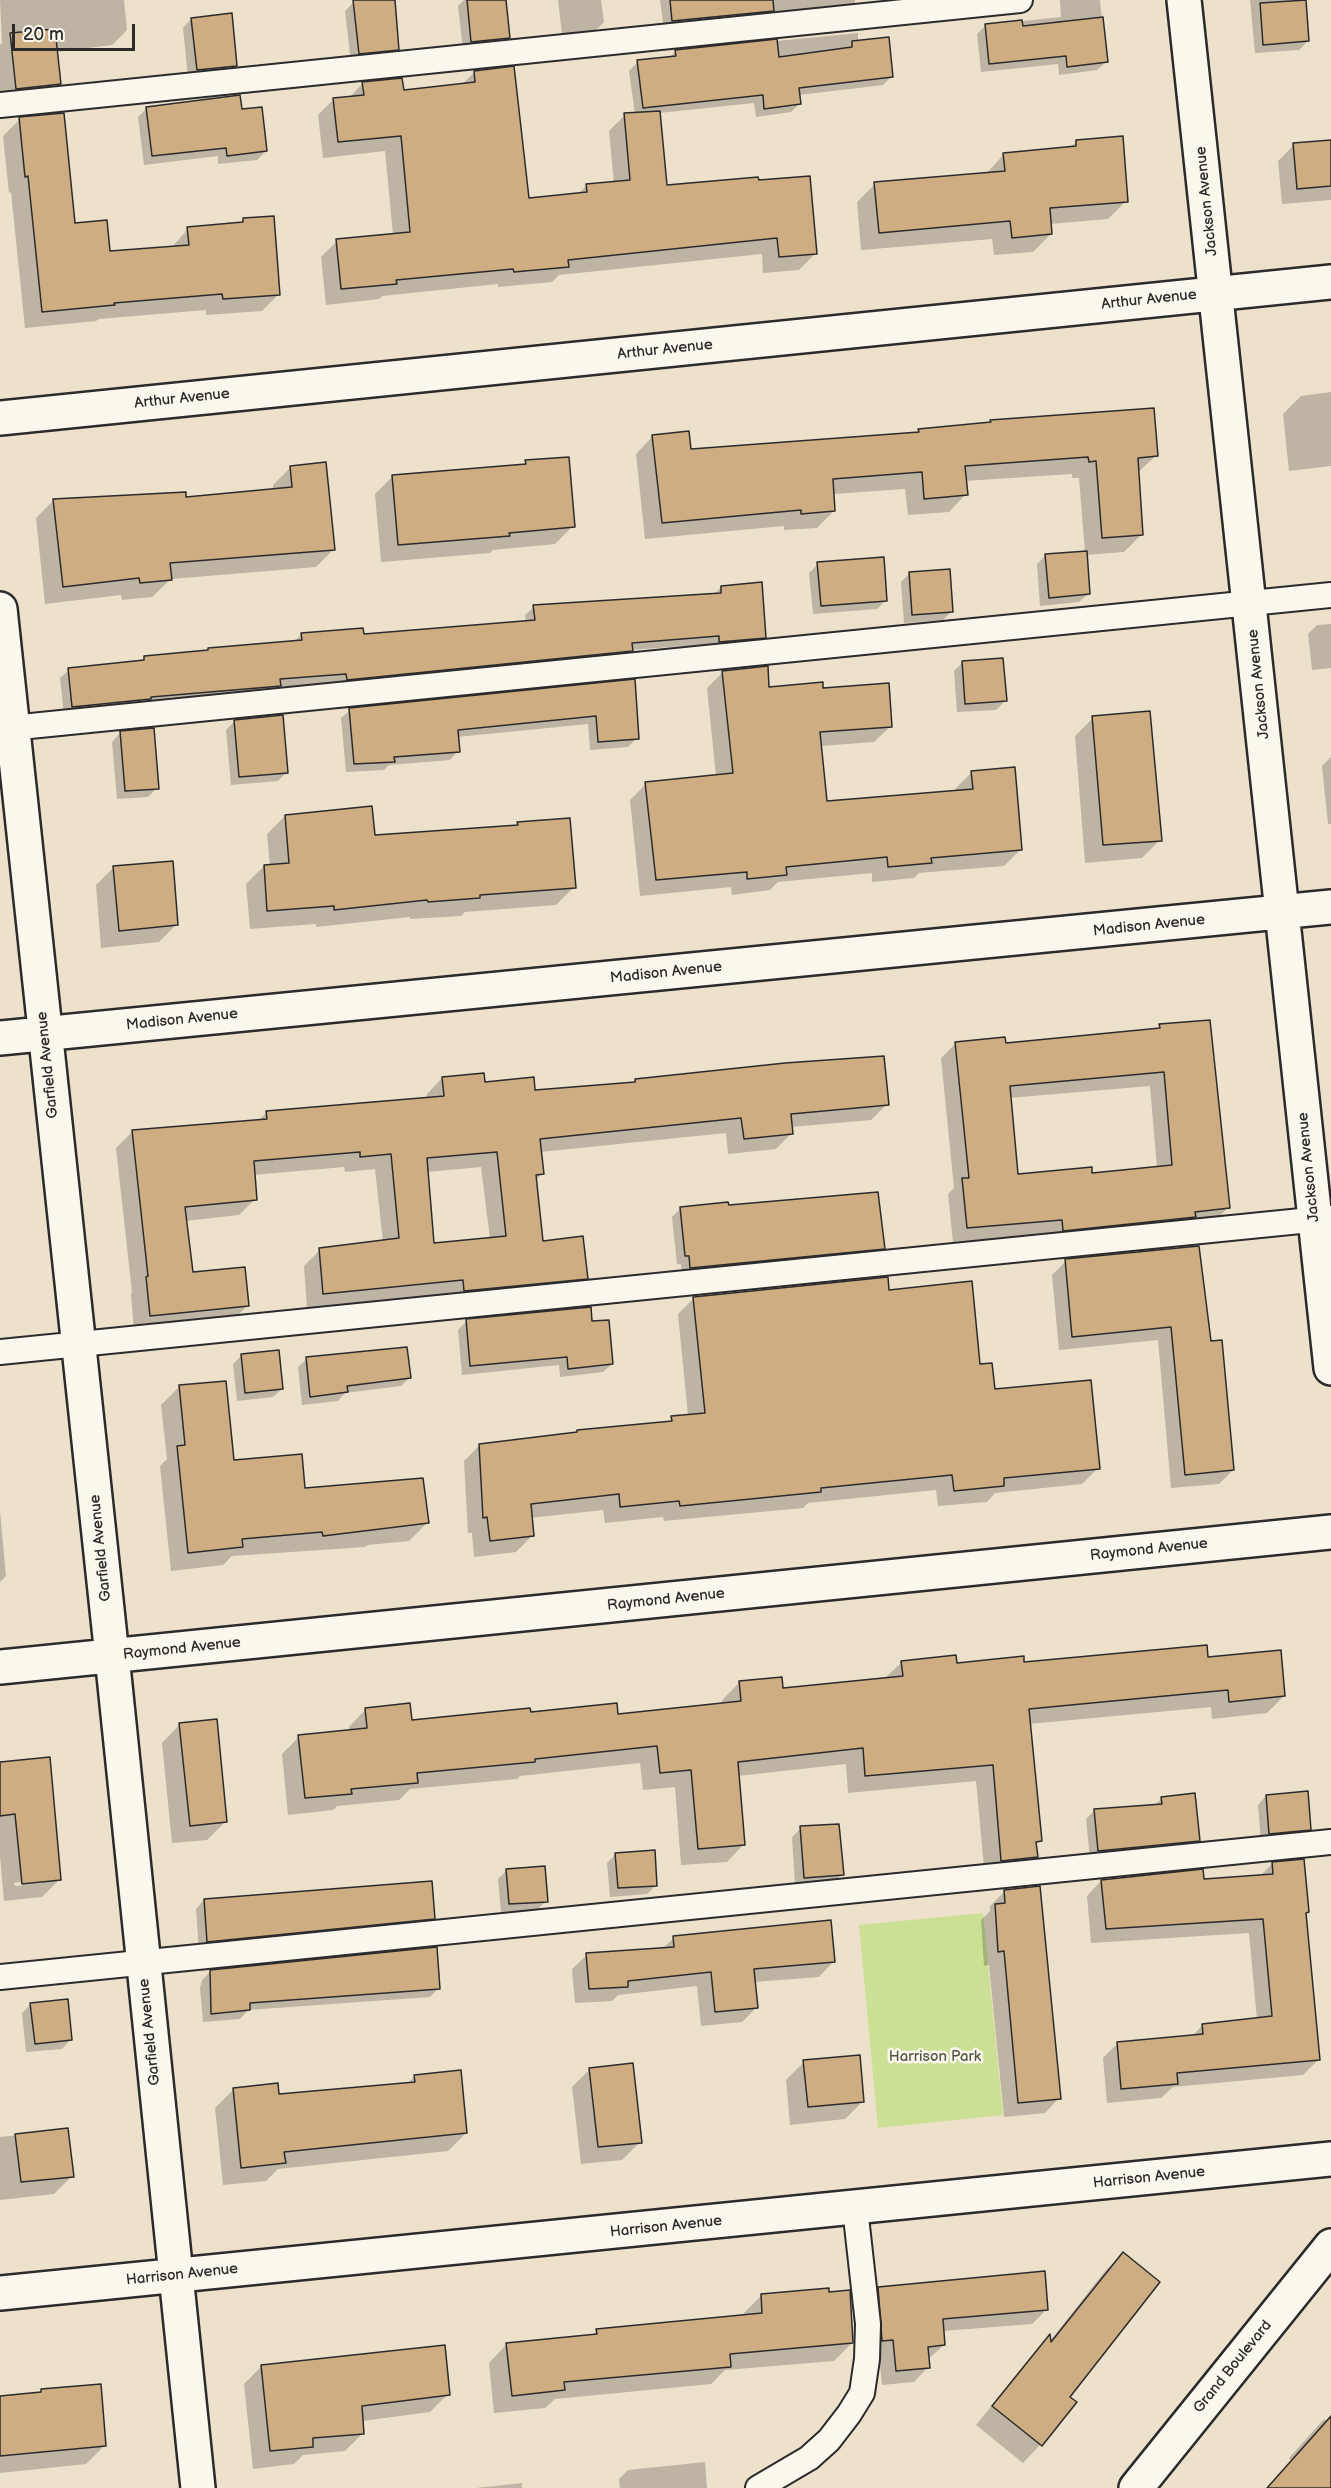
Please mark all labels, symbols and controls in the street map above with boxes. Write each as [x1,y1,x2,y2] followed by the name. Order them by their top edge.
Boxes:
[15,12,138,50] scale bar
[23,24,64,45] text: 20 m
[1192,145,1222,257] street label: Jackson Avenue
[1100,286,1198,314] street label: Arthur Avenue
[616,336,714,364] street label: Arthur Avenue
[133,385,231,413] street label: Arthur Avenue
[1244,628,1274,740] street label: Jackson Avenue
[1092,911,1206,941] street label: Madison Avenue
[609,958,723,988] street label: Madison Avenue
[125,1005,239,1035] street label: Madison Avenue
[33,1011,63,1119] street label: Garfield Avenue
[1294,1111,1324,1223] street label: Jackson Avenue
[86,1494,116,1602] street label: Garfield Avenue
[1089,1535,1209,1565] street label: Raymond Avenue
[606,1585,726,1615] street label: Raymond Avenue
[122,1634,242,1664] street label: Raymond Avenue
[135,1978,165,2086] street label: Garfield Avenue
[889,2048,981,2066] park label: Harrison Park
[1092,2163,1206,2193] street label: Harrison Avenue
[609,2212,723,2242] street label: Harrison Avenue
[125,2260,239,2290] street label: Harrison Avenue
[1190,2317,1276,2417] street label: Grand Boulevard

